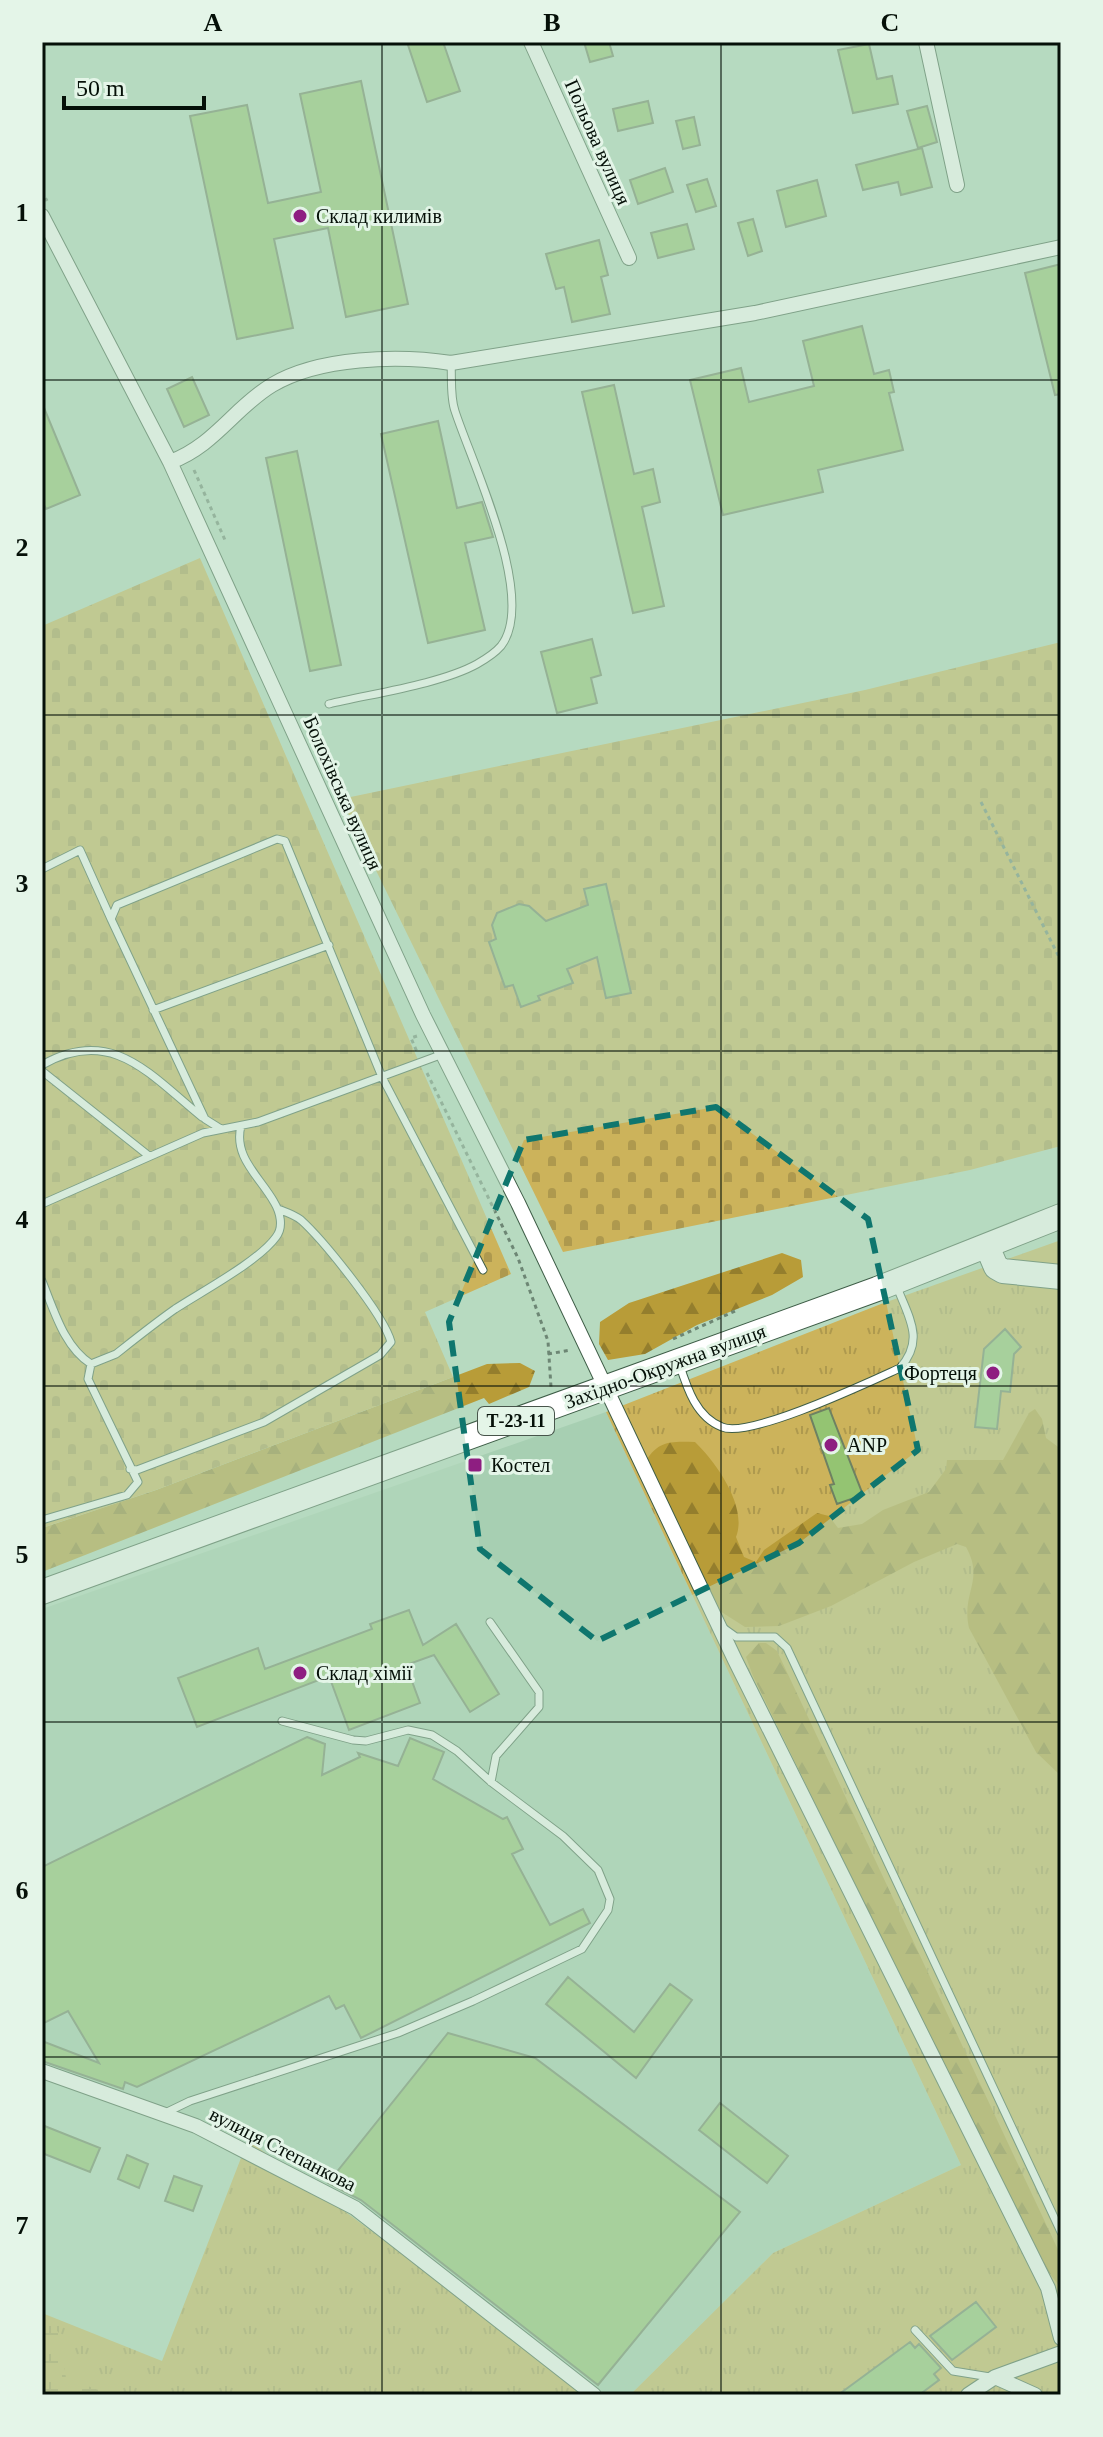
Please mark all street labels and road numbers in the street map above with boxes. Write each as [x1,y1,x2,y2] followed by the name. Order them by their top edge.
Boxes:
[560,76,635,208] street label: Польова вулиця
[298,713,387,873] street label: Болохівська вулиця
[561,1319,769,1414] street label: Західно-Окружна вулиця
[478,1407,554,1435] road number: Т-23-11
[206,2103,360,2196] street label: вулиця Степанкова

